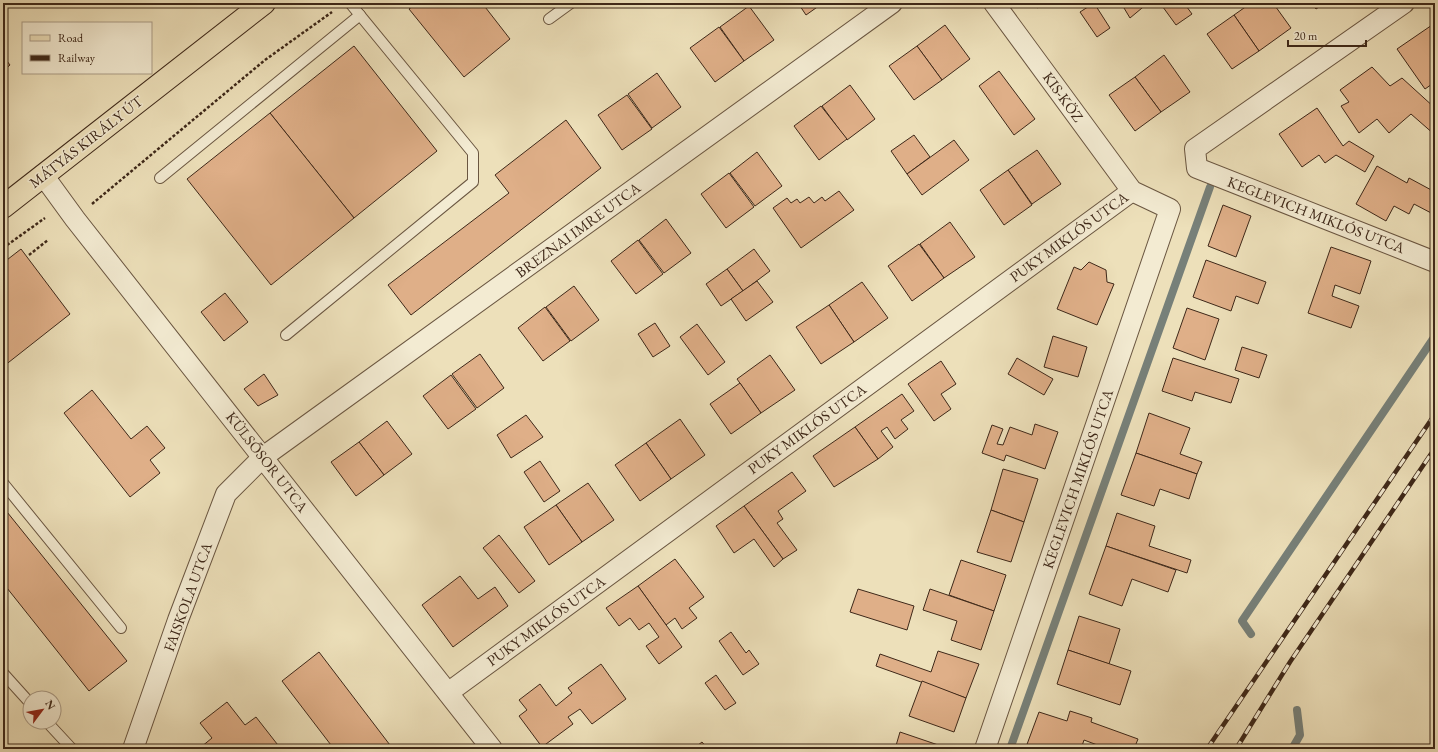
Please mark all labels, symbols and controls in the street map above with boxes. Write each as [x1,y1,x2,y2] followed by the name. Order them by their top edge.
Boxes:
[22,22,152,74] legend
[1288,22,1366,48] scale bar
[1294,28,1318,44] text: 20 m
[58,30,84,46] text: Road
[58,50,96,66] text: Railway
[1039,68,1088,125] street label: KIS-KÖZ
[25,91,147,192] street label: MÁTYÁS KIRÁLY ÚT
[1225,172,1408,257] street label: KEGLEVICH MIKLÓS UTCA
[511,177,644,281] street label: BREZNAI IMRE UTCA
[1006,187,1132,286] street label: PUKY MIKLÓS UTCA
[744,379,870,478] street label: PUKY MIKLÓS UTCA
[1038,386,1117,571] street label: KEGLEVICH MIKLÓS UTCA
[222,408,313,516] street label: KÜLSŐSOR UTCA
[159,539,216,654] street label: FAISKOLA UTCA
[483,571,609,670] street label: PUKY MIKLÓS UTCA
[22,690,62,730] north arrow
[42,697,59,712] text: N

